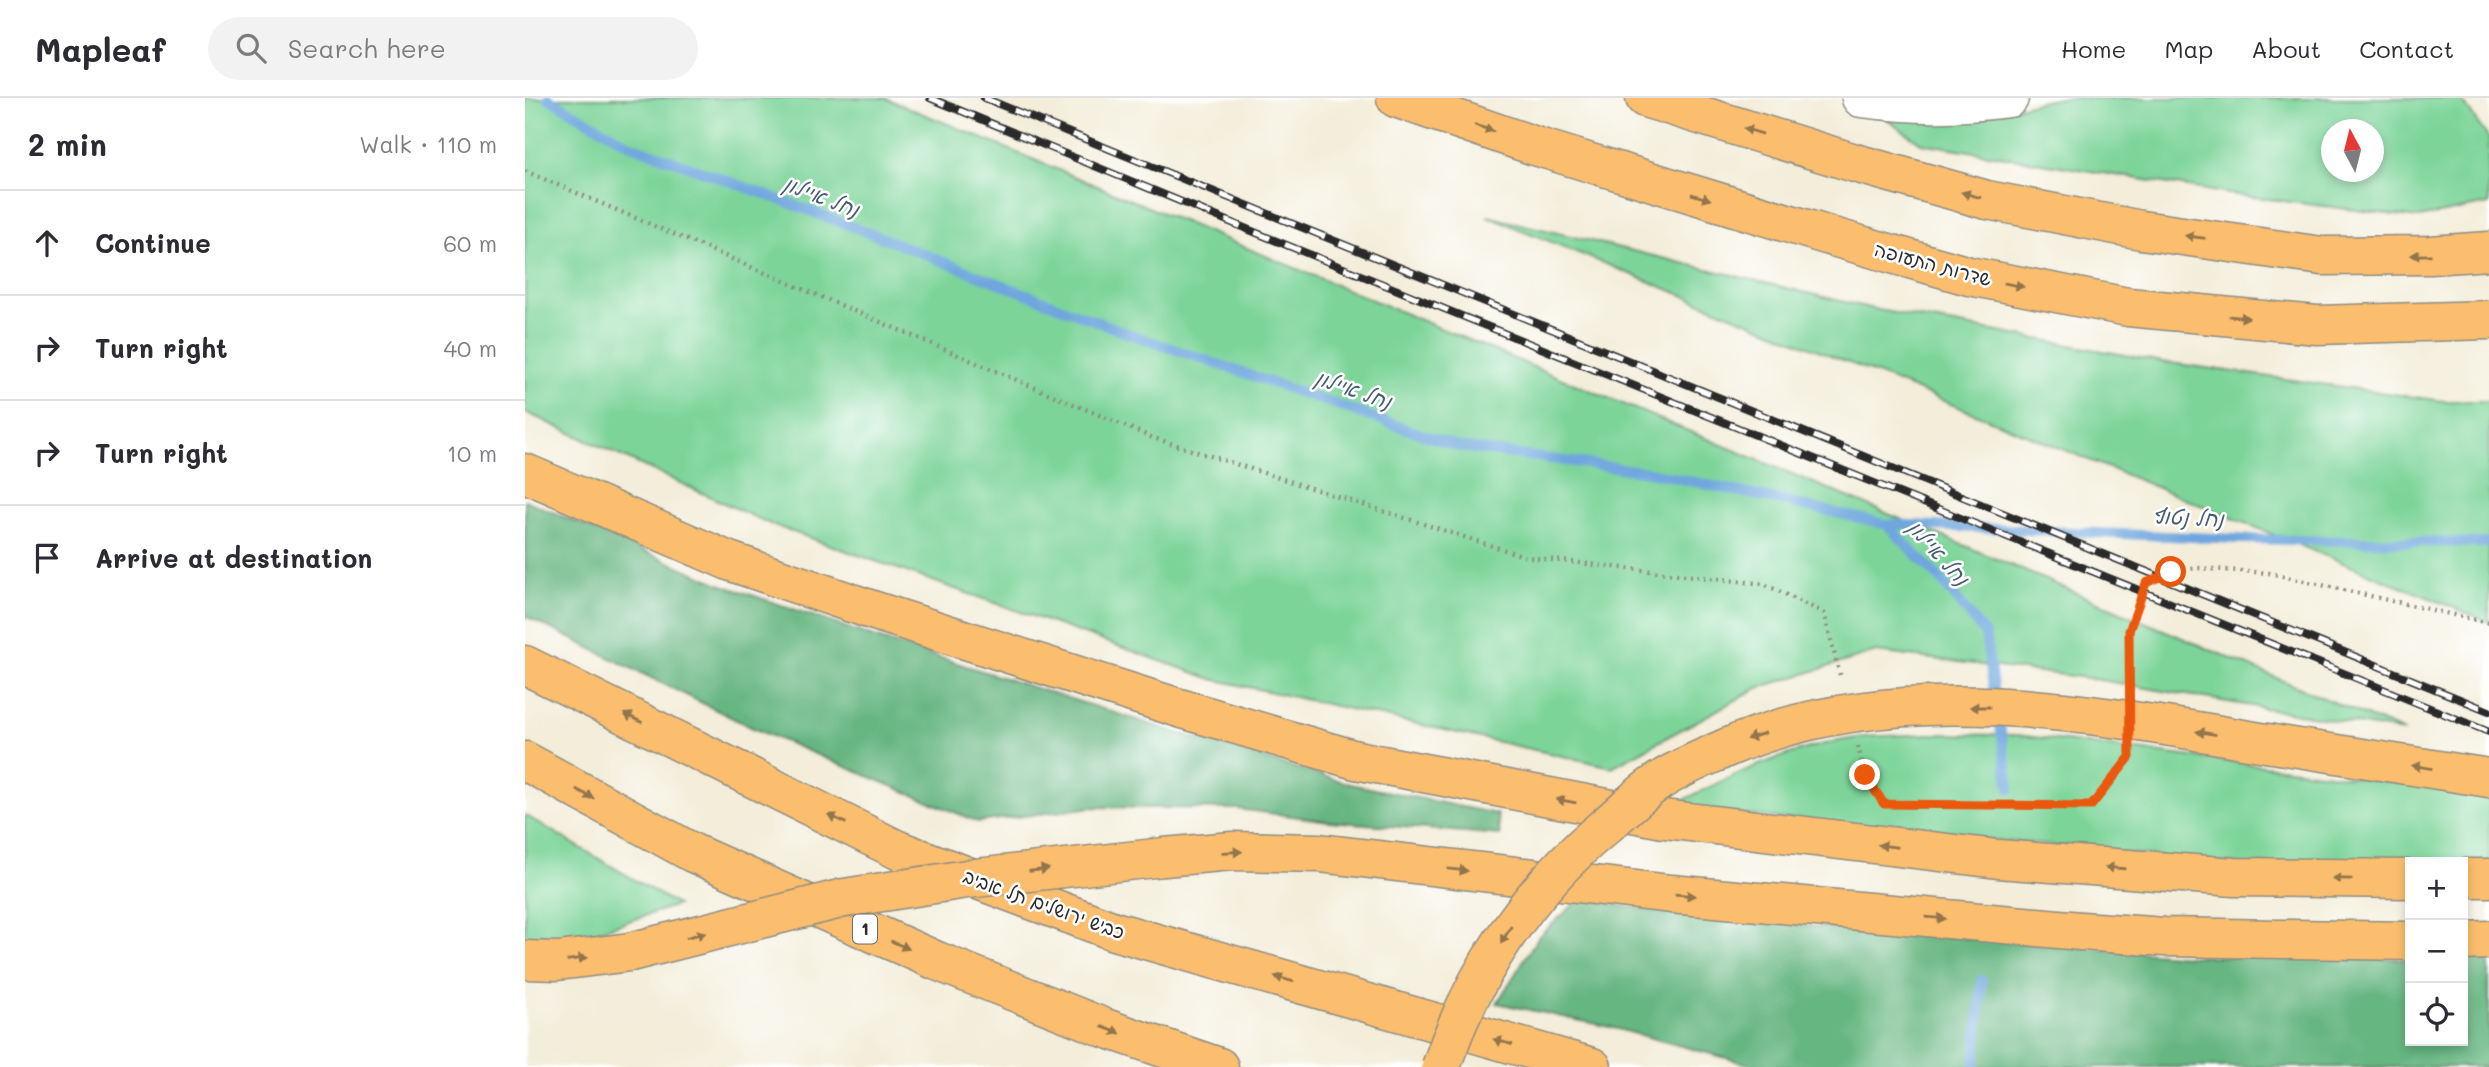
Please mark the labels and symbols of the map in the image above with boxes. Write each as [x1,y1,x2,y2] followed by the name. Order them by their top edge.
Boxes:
[2321,119,2384,182] north arrow
[1474,123,1495,134] one-way arrow
[1742,125,1763,136] one-way arrow
[779,169,865,224] water label: נחל איילון
[1960,190,1981,200] one-way arrow
[1691,192,1712,202] one-way arrow
[2184,232,2206,243] one-way arrow
[1872,236,1995,291] street label: שדרות התעופה
[2410,249,2432,261] one-way arrow
[2003,279,2025,290] one-way arrow
[2228,312,2250,323] one-way arrow
[1311,363,1397,416] water label: נחל איילון
[2152,501,2226,533] water label: נחל נטוף
[1902,514,1977,592] water label: נחל איילון
[2155,556,2186,587] route start
[1969,701,1991,713] one-way arrow
[623,713,643,724] one-way arrow
[2195,727,2217,738] one-way arrow
[1746,731,1767,742] one-way arrow
[1849,759,1880,790] route end
[2411,761,2433,772] one-way arrow
[575,788,595,800] one-way arrow
[1555,795,1577,806] one-way arrow
[827,814,847,825] one-way arrow
[1877,840,1899,851] one-way arrow
[1221,846,1243,857] one-way arrow
[2104,862,2126,873] one-way arrow
[960,863,1128,944] street label: כביש ירושלים תל אביב
[1028,864,1050,875] one-way arrow
[1448,865,1470,876] one-way arrow
[2331,873,2353,884] one-way arrow
[1674,890,1696,901] one-way arrow
[1925,912,1947,923] one-way arrow
[853,914,877,944] road number: 1
[1500,926,1513,945] one-way arrow
[685,929,707,940] one-way arrow
[890,940,911,951] one-way arrow
[567,953,589,964] one-way arrow
[1273,974,1294,984] one-way arrow
[1101,1024,1122,1035] one-way arrow
[1492,1036,1513,1046] one-way arrow

